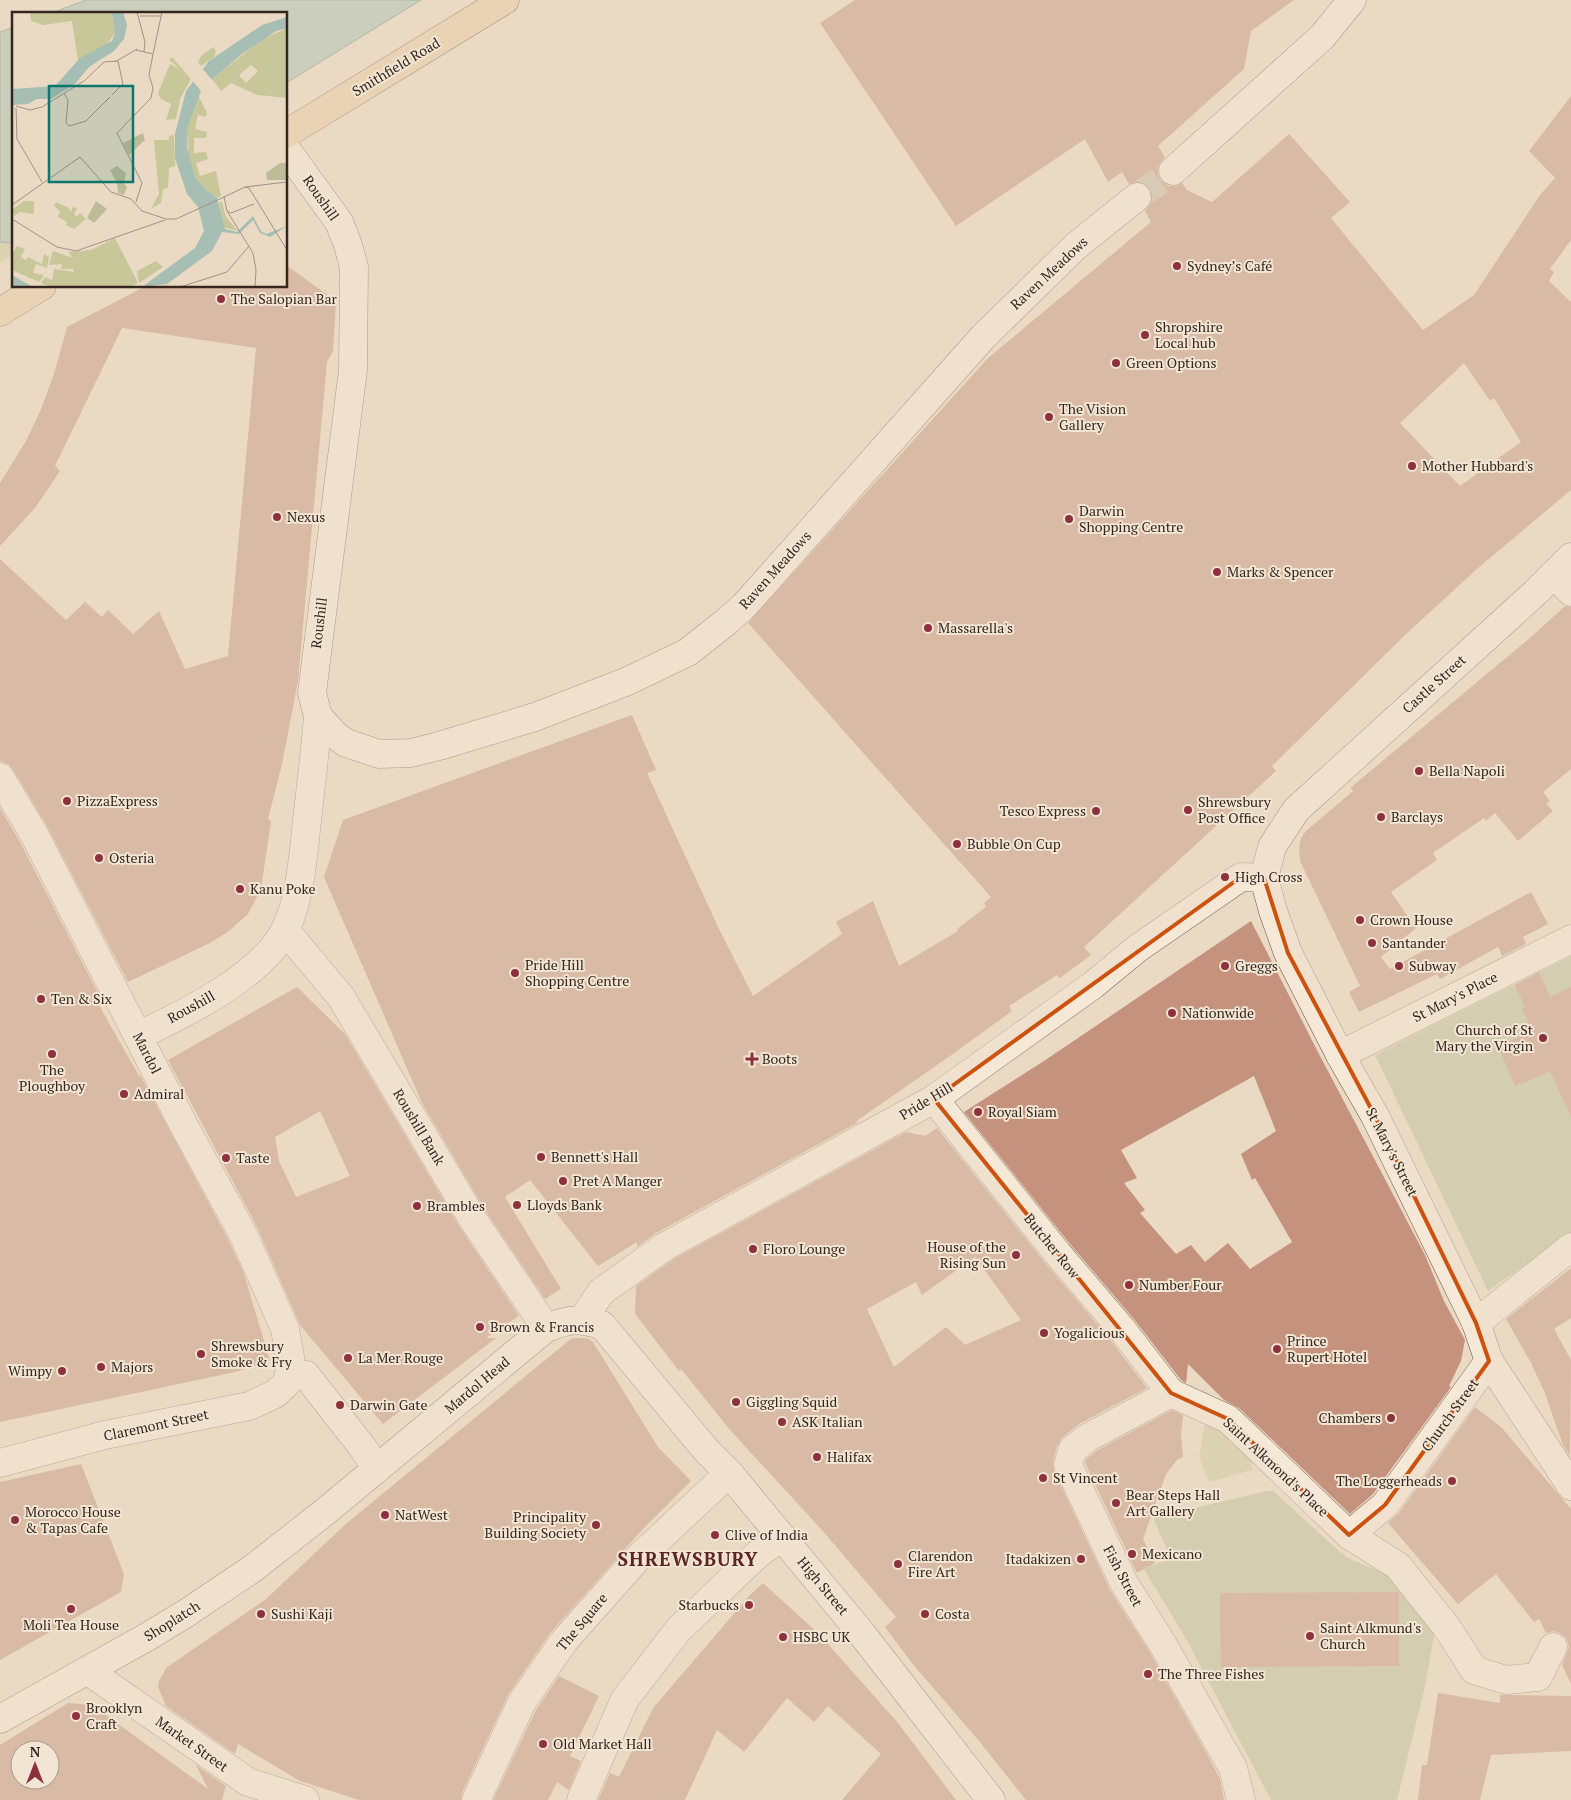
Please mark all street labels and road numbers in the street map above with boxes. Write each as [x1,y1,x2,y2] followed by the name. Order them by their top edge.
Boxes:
[348,33,443,100] street label: Smithfield Road
[299,171,344,224] street label: Roushill
[1006,232,1092,313] street label: Raven Meadows
[734,526,815,613] street label: Raven Meadows
[306,596,331,650] street label: Roushill
[1398,649,1470,717] street label: Castle Street
[1409,967,1501,1026] street label: St Mary's Place
[164,986,218,1027] street label: Roushill
[129,1029,166,1077] street label: Mardol
[896,1077,956,1124] street label: Pride Hill
[389,1085,450,1169] street label: Roushill Bank
[1362,1104,1423,1200] street label: St Mary's Street
[1020,1209,1085,1283] street label: Butcher Row
[440,1352,514,1418] street label: Mardol Head
[1417,1374,1483,1455] street label: Church Street
[102,1404,211,1445] street label: Claremont Street
[1220,1413,1333,1520] street label: Saint Alkmond's Place
[1099,1542,1148,1610] street label: Fish Street
[793,1552,854,1619] street label: High Street
[552,1589,611,1655] street label: The Square
[140,1596,203,1645] street label: Shoplatch
[152,1712,233,1776] street label: Market Street

